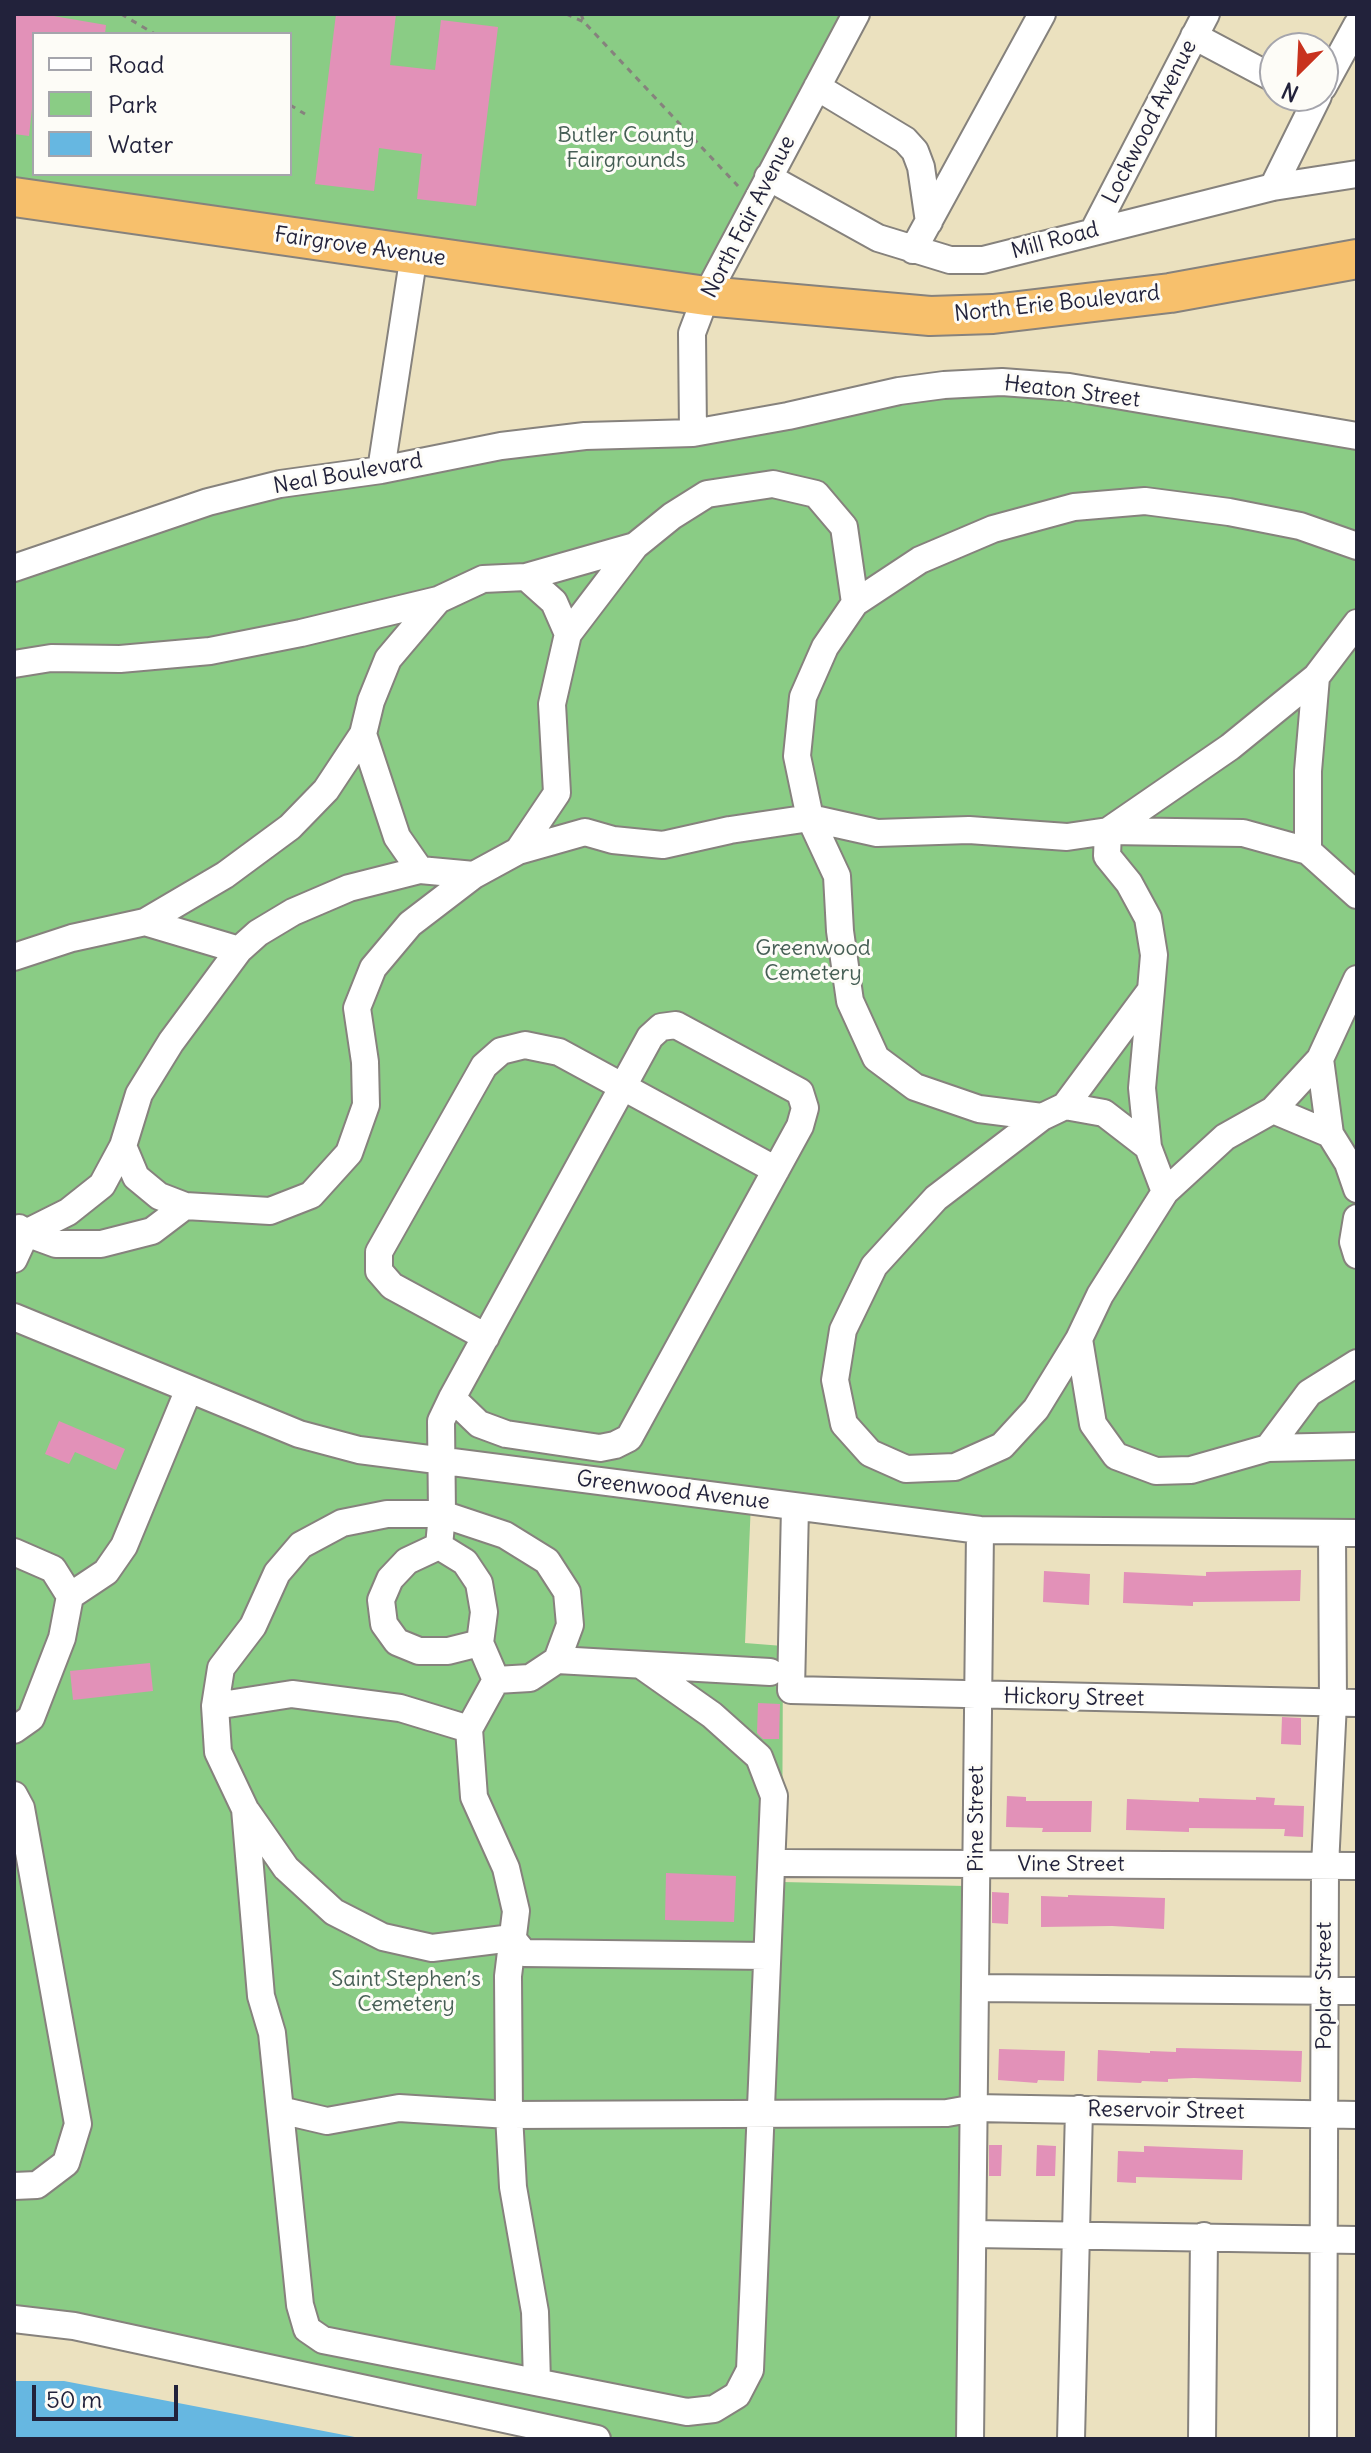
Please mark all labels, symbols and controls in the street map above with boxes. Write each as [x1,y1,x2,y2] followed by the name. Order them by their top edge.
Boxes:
[32,32,292,176] legend
[1259,32,1339,112] north arrow
[1097,36,1203,208] street label: Lockwood Avenue
[108,49,164,79] text: Road
[1277,76,1303,108] text: N
[108,89,158,119] text: Park
[557,123,695,174] park label: Butler County Fairgrounds
[108,129,173,159] text: Water
[697,131,801,303] street label: North Fair Avenue
[1008,217,1102,265] street label: Mill Road
[273,222,447,272] street label: Fairgrove Avenue
[953,280,1161,328] street label: North Erie Boulevard
[1003,371,1141,413] street label: Heaton Street
[271,448,425,500] street label: Neal Boulevard
[755,936,871,988] park label: Greenwood Cemetery
[575,1466,771,1516] street label: Greenwood Avenue
[1003,1684,1145,1712] street label: Hickory Street
[964,1766,990,1872] street label: Pine Street
[1017,1852,1125,1878] street label: Vine Street
[1312,1922,1338,2050] street label: Poplar Street
[331,1967,481,2018] park label: Saint Stephen’s Cemetery
[1087,2096,1245,2126] street label: Reservoir Street
[36,2369,182,2419] scale bar
[46,2384,102,2414] text: 50 m

